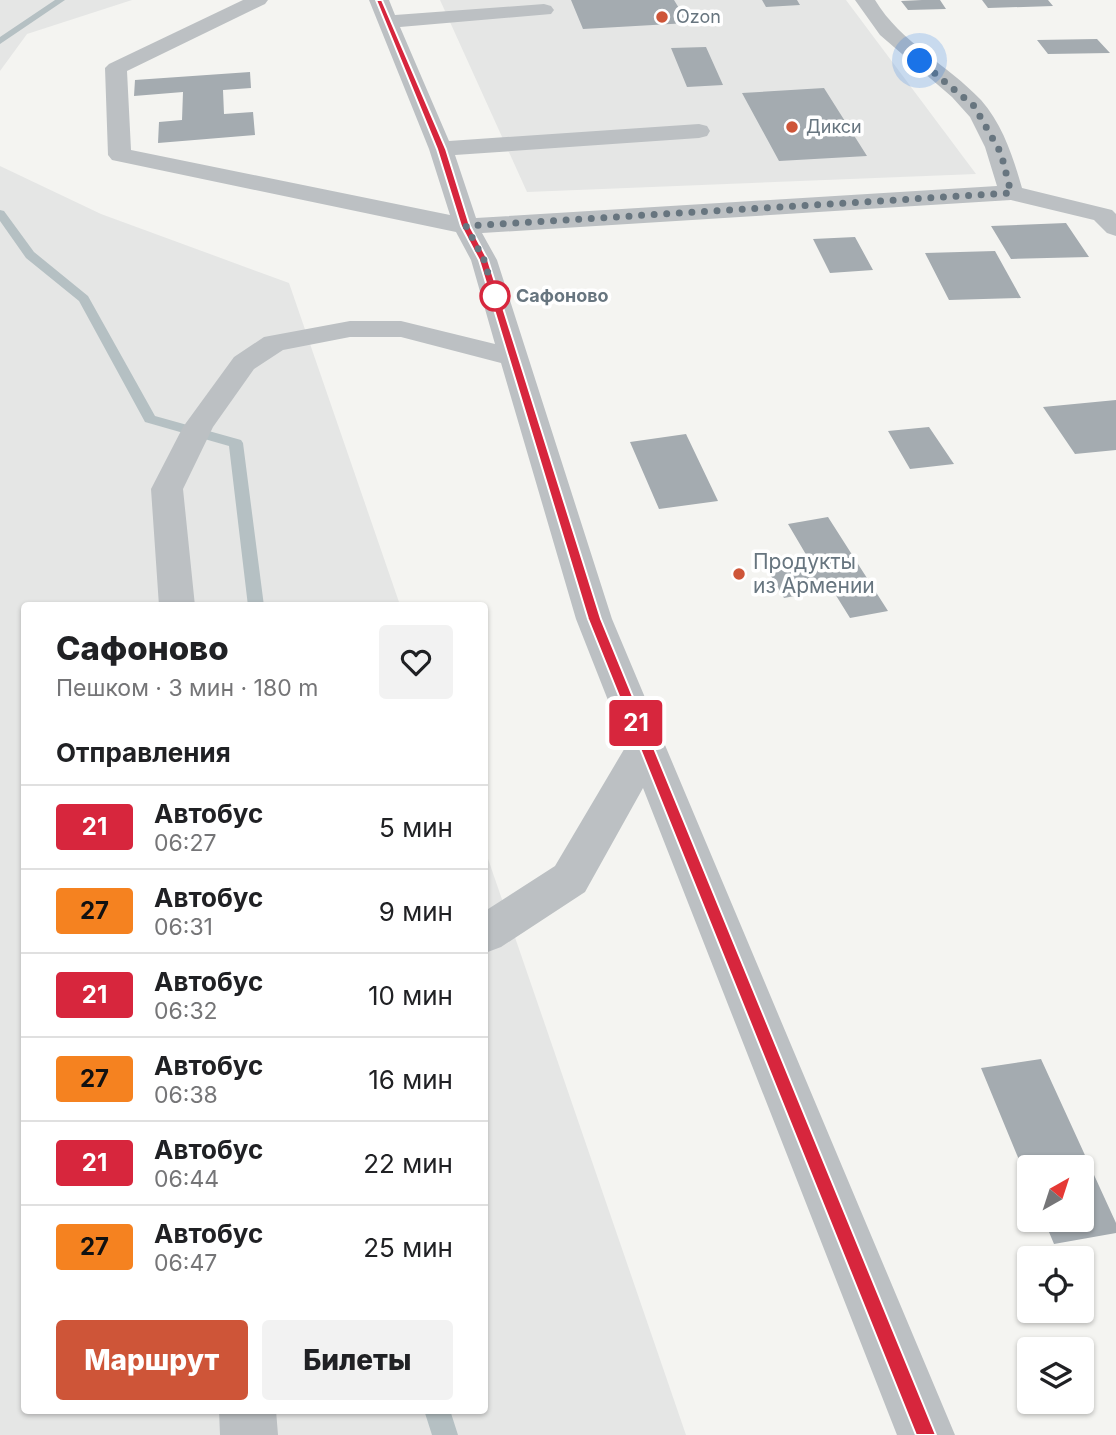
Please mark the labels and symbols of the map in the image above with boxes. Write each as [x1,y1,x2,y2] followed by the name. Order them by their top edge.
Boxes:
[676,6,721,27] place label: Ozon
[654,9,670,25] marker: Ozon
[902,43,937,78] your location
[806,116,862,137] place label: Дикси
[784,119,800,135] marker: Дикси
[480,281,510,311] marker: Сафоново
[516,285,609,306] place label: Сафоново
[753,549,875,598] place label: Продукты из Армении
[731,566,747,582] marker: Продукты из Армении
[604,700,668,746] line badge: 21
[1017,1155,1094,1232] north arrow

